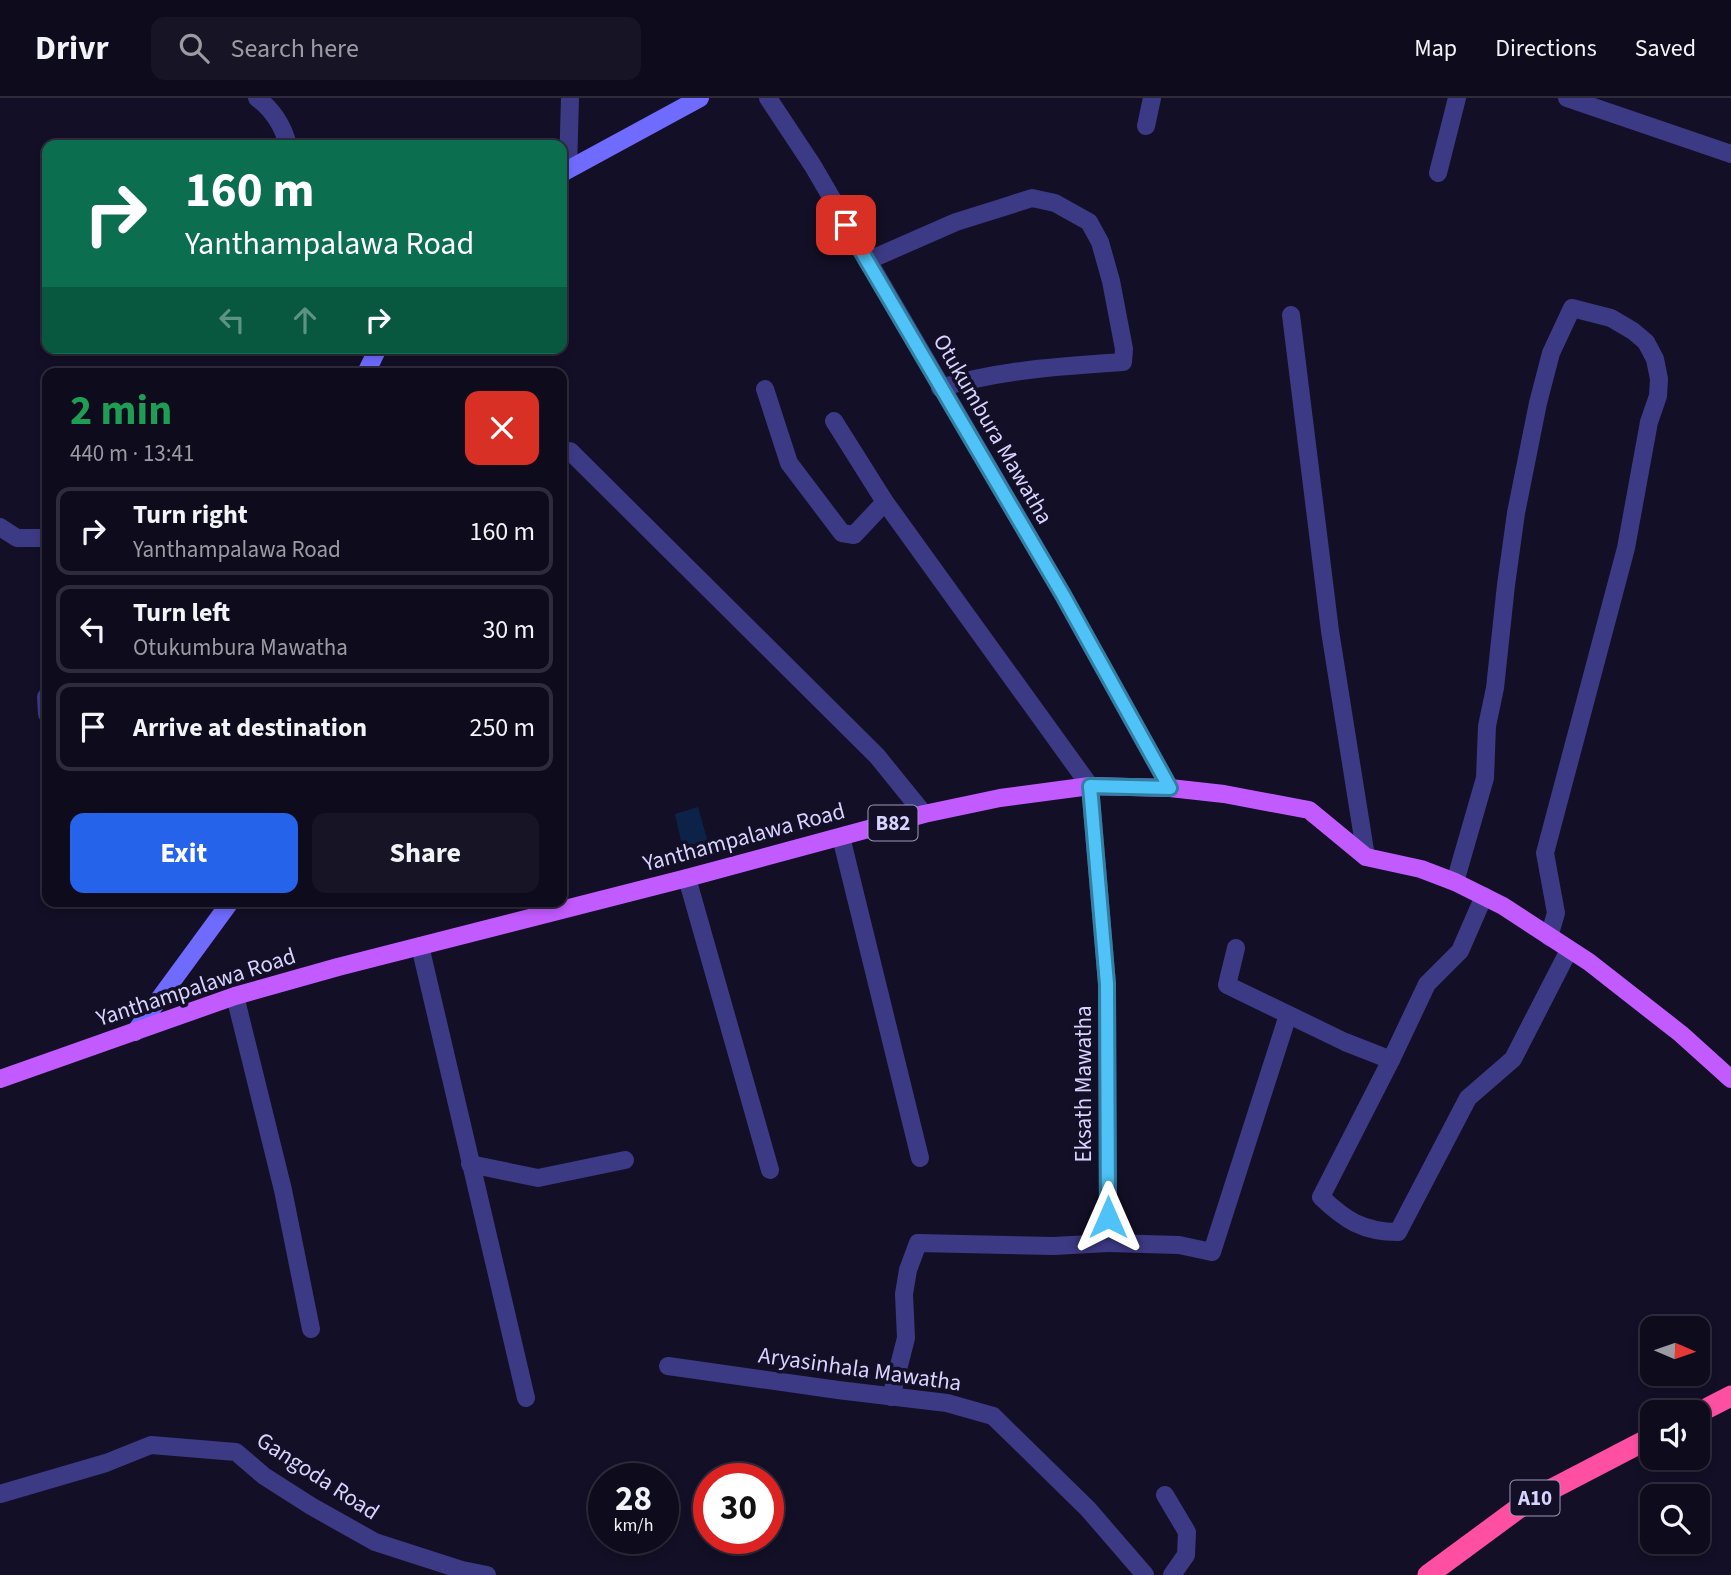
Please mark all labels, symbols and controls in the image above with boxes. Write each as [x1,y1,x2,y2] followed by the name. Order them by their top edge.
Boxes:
[151,17,641,80] search box
[35,25,109,72] text: Drivr
[175,29,213,67] icon: search
[231,30,359,67] text: Search here
[1414,31,1457,66] text: Map
[1495,31,1597,66] text: Directions
[1635,31,1696,66] text: Saved
[185,156,314,226] text: 160 m
[70,168,161,259] icon: right
[816,195,876,255] pin
[827,206,865,244] icon: arrive
[185,221,474,267] text: Yanthampalawa Road
[213,301,251,339] icon: left
[286,301,324,339] icon: ahead
[359,301,397,339] icon: right
[925,328,1061,530] street label: Otukumbura Mawatha
[70,381,172,441] text: 2 min
[465,391,539,465] button: close
[70,437,194,470] text: 440 m · 13:41
[133,496,248,533] text: Turn right
[74,512,112,550] icon: right
[469,513,535,550] text: 160 m
[133,533,341,566] text: Yanthampalawa Road
[133,594,230,631] text: Turn left
[74,610,112,648] icon: left
[482,611,535,648] text: 30 m
[133,631,348,664] text: Otukumbura Mawatha
[74,708,112,746] icon: arrive
[133,709,367,746] text: Arrive at destination
[469,709,535,746] text: 250 m
[638,794,849,880] street label: Yanthampalawa Road
[868,806,917,840] road number: B82
[70,813,298,893] button: Exit
[312,813,539,893] button: Share
[91,939,300,1035] street label: Yanthampalawa Road
[1067,1005,1100,1163] street label: Eksath Mawatha
[1071,1180,1145,1254] position arrow
[1640,1316,1710,1386] north arrow
[1640,1316,1710,1554] map controls
[756,1338,964,1400] street label: Aryasinhala Mawatha
[1640,1400,1710,1470] button: sound
[250,1424,386,1528] street label: Gangoda Road
[693,1463,784,1554] speed limit sign: 30
[615,1474,652,1524] text: 28
[1510,1480,1560,1516] road number: A10
[1640,1484,1710,1554] button: search
[614,1513,653,1538] text: km/h

